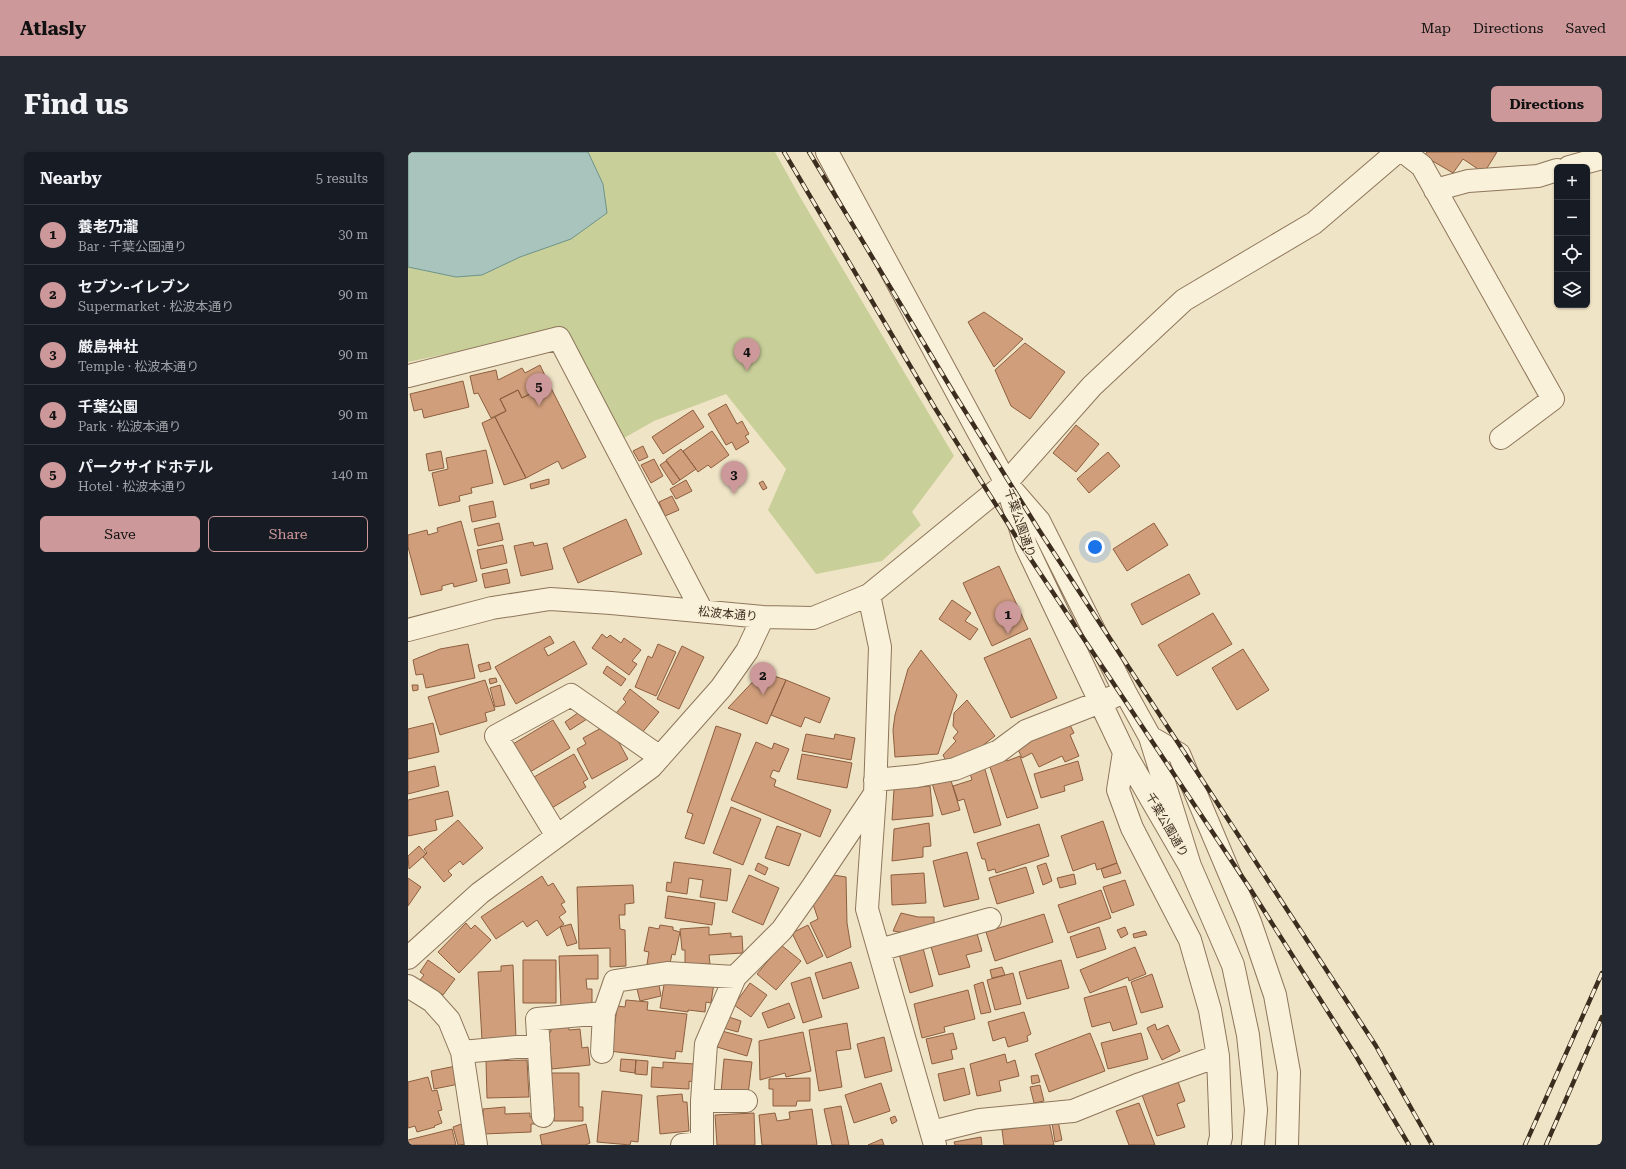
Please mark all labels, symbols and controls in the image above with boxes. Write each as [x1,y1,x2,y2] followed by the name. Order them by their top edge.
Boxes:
[20,17,86,40] text: Atlasly
[1421,20,1451,36] text: Map
[1473,20,1543,36] text: Directions
[1565,20,1606,36] text: Saved
[1491,86,1602,122] button: Directions
[24,88,128,121] text: Find us
[1554,164,1590,308] map controls
[1554,164,1590,200] button: +
[40,168,102,188] text: Nearby
[316,171,368,186] text: 5 results
[1554,200,1590,236] button: −
[78,218,138,236] text: 養老乃瀧
[49,227,57,242] text: 1
[338,227,368,242] text: 30 m
[1554,236,1590,272] button: locate
[78,239,187,254] text: Bar · 千葉公園通り
[1554,272,1590,308] button: layers
[78,278,190,296] text: セブン-イレブン
[49,287,57,302] text: 2
[338,287,368,302] text: 90 m
[78,299,234,314] text: Supermarket · 松波本通り
[78,338,138,356] text: 厳島神社
[734,338,760,371] pin: 4
[49,347,57,362] text: 3
[338,347,368,362] text: 90 m
[78,359,199,374] text: Temple · 松波本通り
[526,373,552,406] pin: 5
[78,398,138,416] text: 千葉公園
[49,407,57,422] text: 4
[338,407,368,422] text: 90 m
[78,419,182,434] text: Park · 松波本通り
[78,458,213,476] text: パークサイドホテル
[721,461,747,494] pin: 3
[49,467,57,482] text: 5
[331,467,368,482] text: 140 m
[78,479,187,494] text: Hotel · 松波本通り
[1002,487,1038,559] street label: 千葉公園通り
[40,516,200,552] button: Save
[208,516,368,552] button: Share
[1085,537,1105,557] your location
[995,601,1021,634] pin: 1
[697,604,759,624] street label: 松波本通り
[750,662,776,695] pin: 2
[1143,790,1191,860] street label: 千葉公園通り

